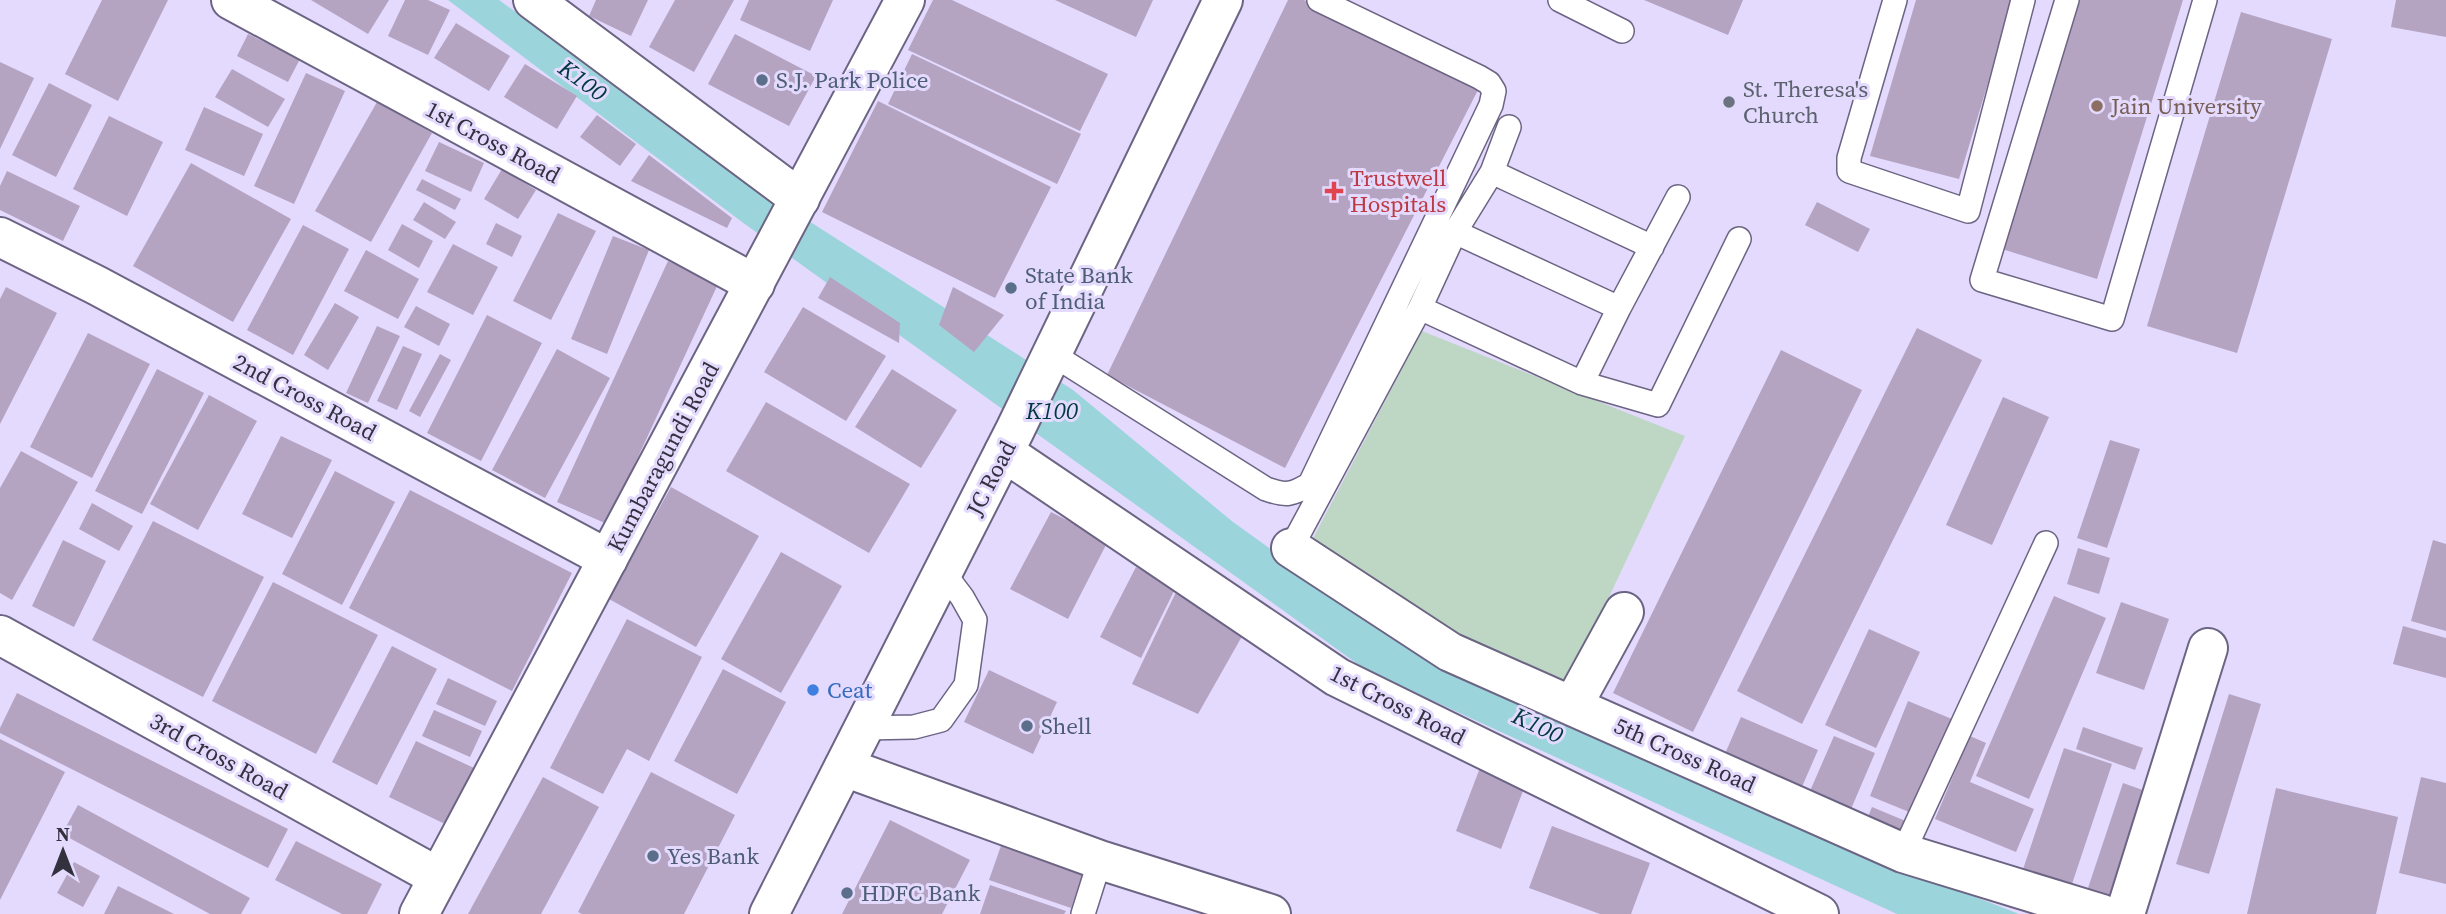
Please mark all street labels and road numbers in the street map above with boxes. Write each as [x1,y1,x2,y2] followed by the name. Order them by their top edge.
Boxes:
[420,93,566,191] street label: 1st Cross Road
[228,346,382,448] street label: 2nd Cross Road
[599,356,727,558] street label: Kumbaragundi Road
[958,435,1024,522] street label: JC Road
[1325,657,1471,753] street label: 1st Cross Road
[144,705,294,807] street label: 3rd Cross Road
[1609,709,1761,801] street label: 5th Cross Road

